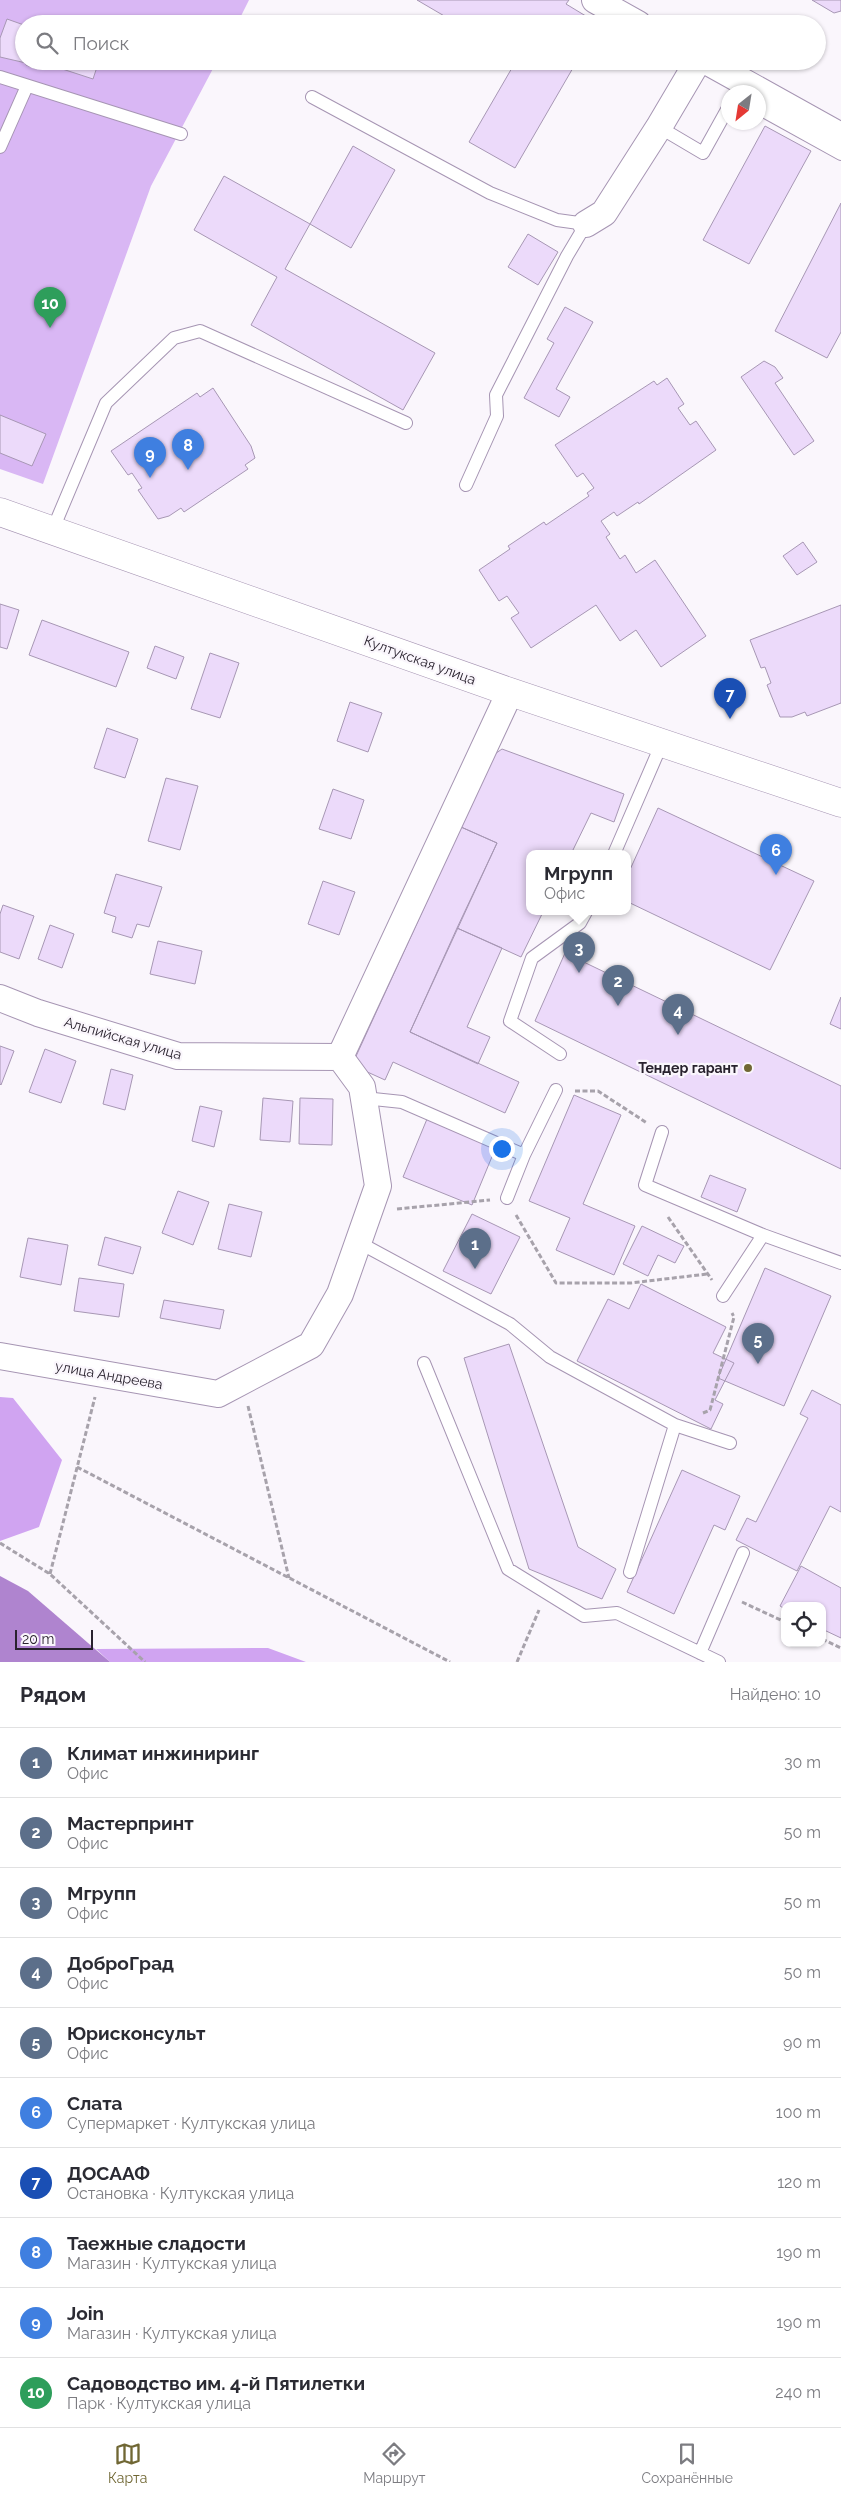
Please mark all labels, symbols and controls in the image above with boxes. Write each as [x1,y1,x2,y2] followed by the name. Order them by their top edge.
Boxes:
[15,15,826,70] search box
[33,29,61,57] icon: search
[73,32,129,54] text: Поиск
[721,85,766,130] north arrow
[34,287,66,328] pin: 10
[172,429,204,470] pin: 8
[134,437,166,478] pin: 9
[362,632,478,688] street label: Култукская улица
[714,678,746,719] pin: 7
[760,834,792,875] pin: 6
[526,850,631,915] popup
[544,862,613,884] text: Мгрупп
[544,884,585,903] text: Офис
[563,932,595,973] pin: 3
[602,965,634,1006] pin: 2
[662,994,694,1035] pin: 4
[62,1014,184,1062] street label: Альпийская улица
[638,1060,738,1076] place label: Тендер гарант
[742,1062,754,1074] marker: Тендер гарант
[489,1136,515,1162] your location
[459,1228,491,1269] pin: 1
[742,1323,774,1364] pin: 5
[54,1358,164,1392] street label: улица Андреева
[781,1602,826,1647] map controls
[781,1602,826,1647] button: locate
[15,1627,92,1650] scale bar
[22,1631,54,1647] text: 20 m
[20,1682,86,1707] text: Рядом
[730,1685,821,1704] text: Найдено: 10
[67,1742,259,1764] text: Климат инжиниринг
[32,1753,40,1772] text: 1
[784,1753,821,1772] text: 30 m
[67,1764,108,1783] text: Офис
[67,1812,194,1834] text: Мастерпринт
[31,1823,41,1842] text: 2
[784,1823,821,1842] text: 50 m
[67,1834,108,1853] text: Офис
[67,1882,136,1904] text: Мгрупп
[32,1893,40,1912] text: 3
[784,1893,821,1912] text: 50 m
[67,1904,108,1923] text: Офис
[67,1952,174,1974] text: ДоброГрад
[31,1963,41,1982] text: 4
[784,1963,821,1982] text: 50 m
[67,1974,108,1993] text: Офис
[67,2022,206,2044] text: Юрисконсульт
[32,2033,40,2052] text: 5
[783,2033,821,2052] text: 90 m
[67,2044,108,2063] text: Офис
[67,2092,122,2114] text: Слата
[31,2103,41,2122] text: 6
[776,2103,821,2122] text: 100 m
[67,2114,315,2133] text: Супермаркет · Култукская улица
[67,2162,150,2184] text: ДОСААФ
[32,2173,40,2192] text: 7
[777,2173,821,2192] text: 120 m
[67,2184,294,2203] text: Остановка · Култукская улица
[67,2232,246,2254] text: Таежные сладости
[31,2243,41,2262] text: 8
[776,2243,821,2262] text: 190 m
[67,2254,277,2273] text: Магазин · Култукская улица
[67,2302,104,2324] text: Join
[31,2313,41,2332] text: 9
[776,2313,821,2332] text: 190 m
[67,2324,277,2343] text: Магазин · Култукская улица
[67,2372,365,2394] text: Садоводство им. 4-й Пятилетки
[27,2383,45,2402] text: 10
[775,2383,821,2402] text: 240 m
[67,2394,251,2413] text: Парк · Култукская улица
[108,2440,147,2486] tab: Карта
[363,2440,426,2486] tab: Маршрут
[641,2440,733,2486] tab: Сохранённые

